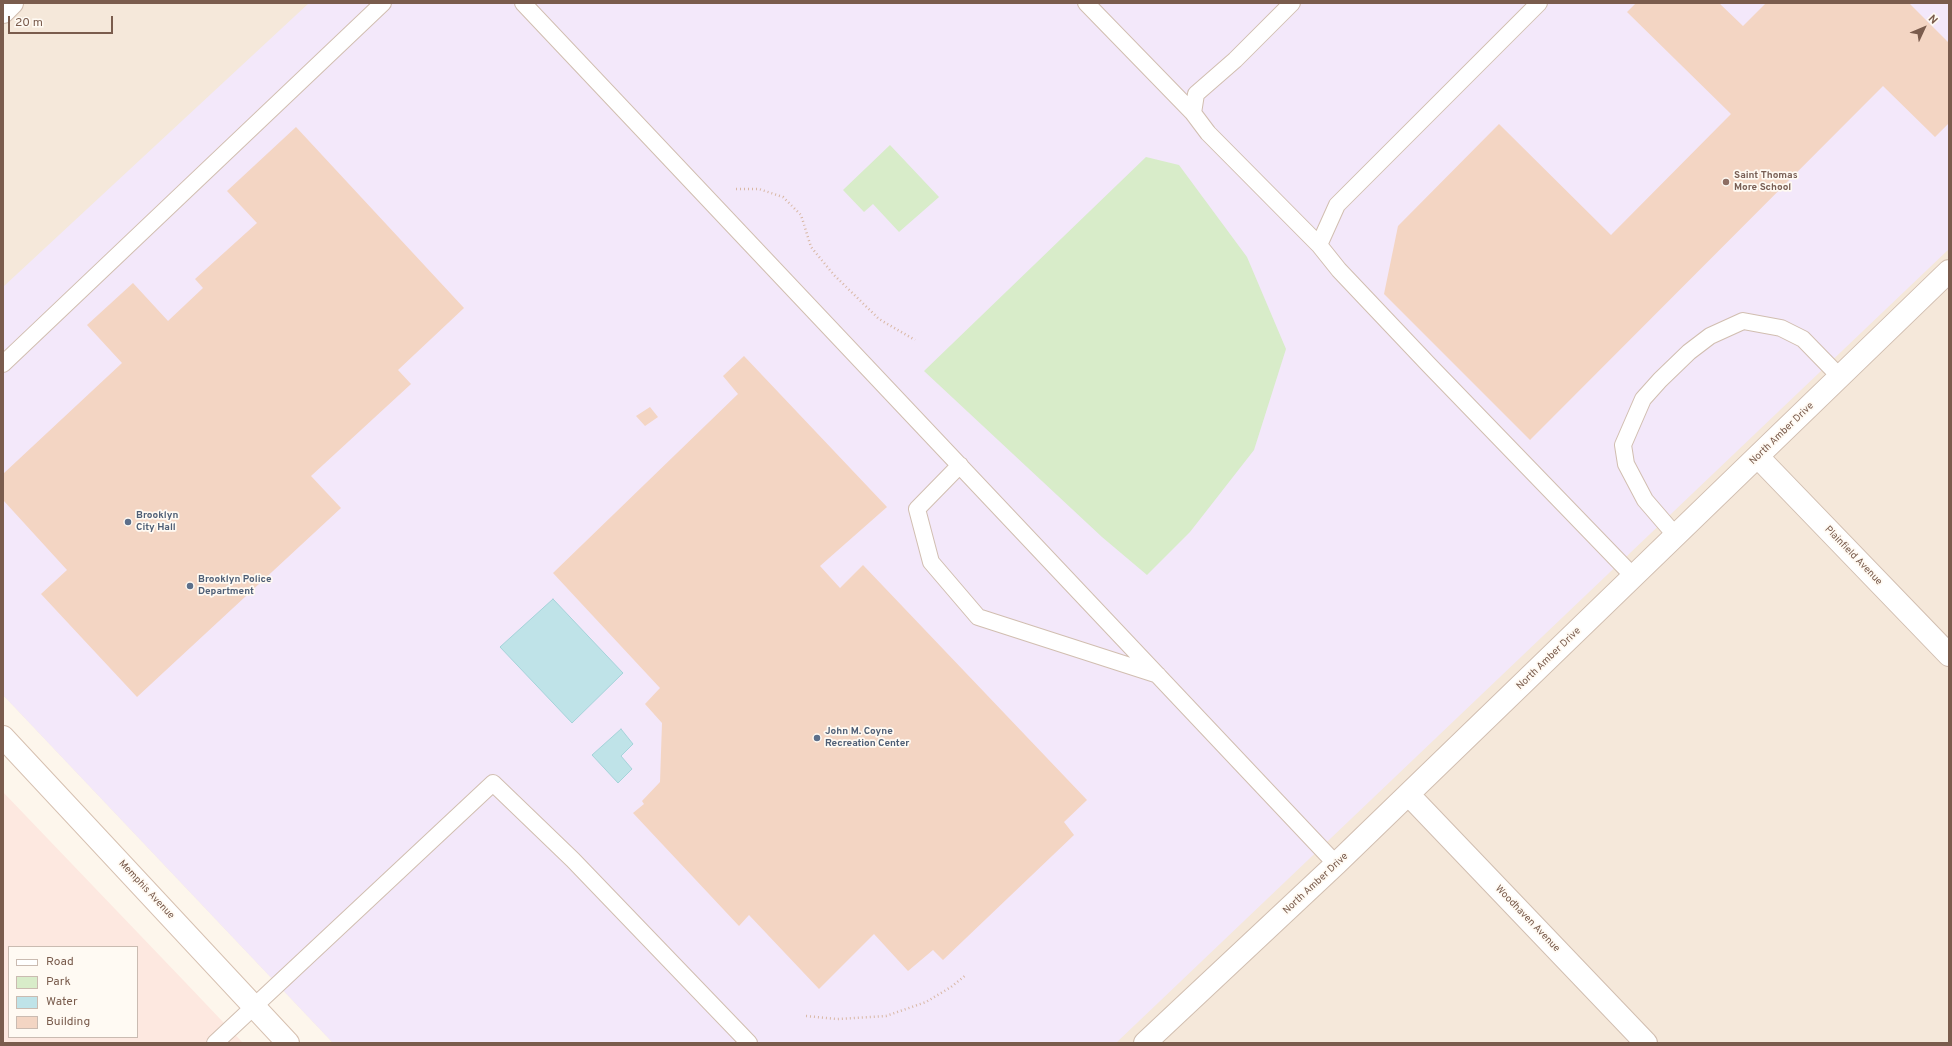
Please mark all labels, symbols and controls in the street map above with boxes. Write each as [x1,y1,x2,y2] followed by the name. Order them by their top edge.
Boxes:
[10,8,115,34] scale bar
[1904,8,1944,48] north arrow
[1925,12,1940,27] text: N
[15,15,43,31] text: 20 m
[1734,170,1798,194] place label: Saint Thomas More School
[1721,177,1731,187] marker: Saint Thomas More School
[1747,400,1817,468] street label: North Amber Drive
[136,510,178,534] place label: Brooklyn City Hall
[123,517,133,527] marker: Brooklyn City Hall
[1822,524,1884,588] street label: Plainfield Avenue
[198,574,271,598] place label: Brooklyn Police Department
[185,581,195,591] marker: Brooklyn Police Department
[1514,625,1584,693] street label: North Amber Drive
[825,726,909,750] place label: John M. Coyne Recreation Center
[812,733,822,743] marker: John M. Coyne Recreation Center
[1281,851,1351,917] street label: North Amber Drive
[116,858,176,922] street label: Memphis Avenue
[1492,883,1562,955] street label: Woodhaven Avenue
[8,946,138,1038] legend
[46,954,74,970] text: Road
[46,974,71,990] text: Park
[46,994,78,1010] text: Water
[46,1014,90,1030] text: Building

